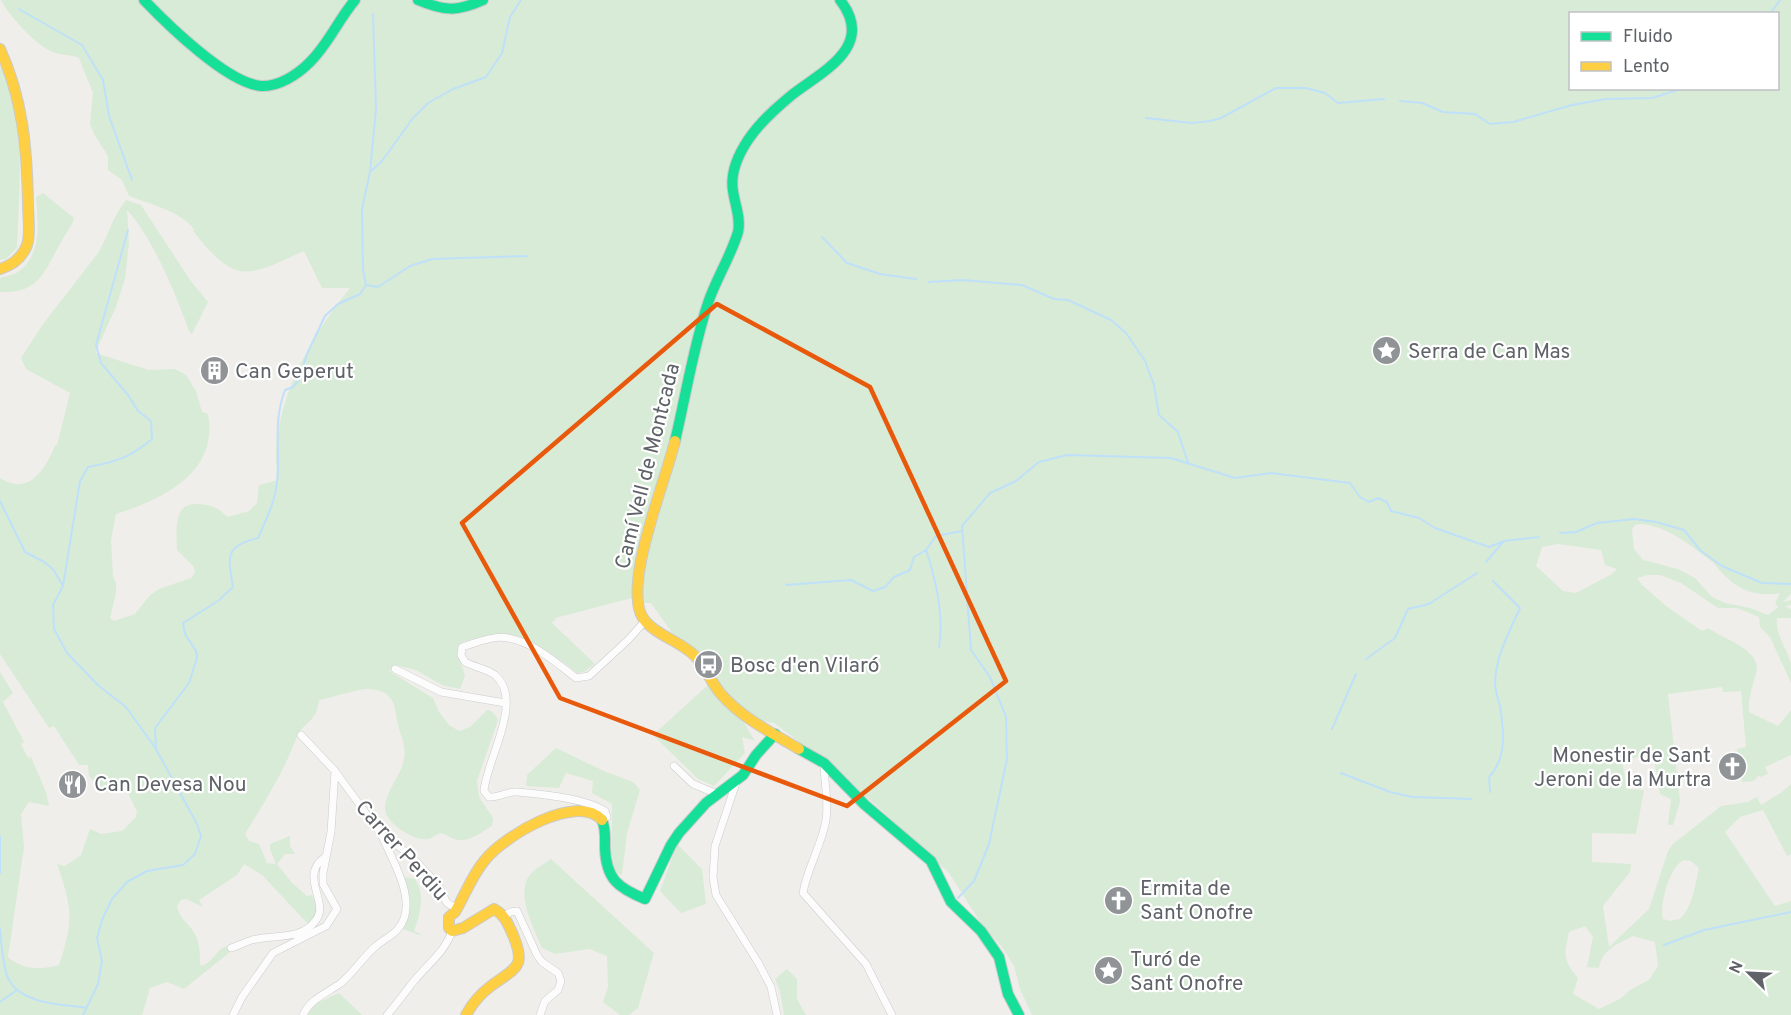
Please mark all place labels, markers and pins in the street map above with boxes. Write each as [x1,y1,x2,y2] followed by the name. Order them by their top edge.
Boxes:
[1371,335,1403,367] place icon: Serra de Can Mas
[1408,339,1570,366] place label: Serra de Can Mas
[198,355,230,387] building icon: Can Geperut
[235,359,354,386] place label: Can Geperut
[693,649,725,681] bus stop icon: Bosc d'en Vilaró
[730,653,879,680] place label: Bosc d'en Vilaró
[1534,743,1711,794] place label: Monestir de Sant Jeroni de la Murtra
[1716,751,1748,783] church icon: Monestir de Sant Jeroni de la Murtra
[57,768,89,800] restaurant icon: Can Devesa Nou
[94,772,246,799] place label: Can Devesa Nou
[1140,876,1253,927] place label: Ermita de Sant Onofre
[1103,884,1135,916] church icon: Ermita de Sant Onofre
[1130,947,1243,998] place label: Turó de Sant Onofre
[1093,955,1125,987] place icon: Turó de Sant Onofre

